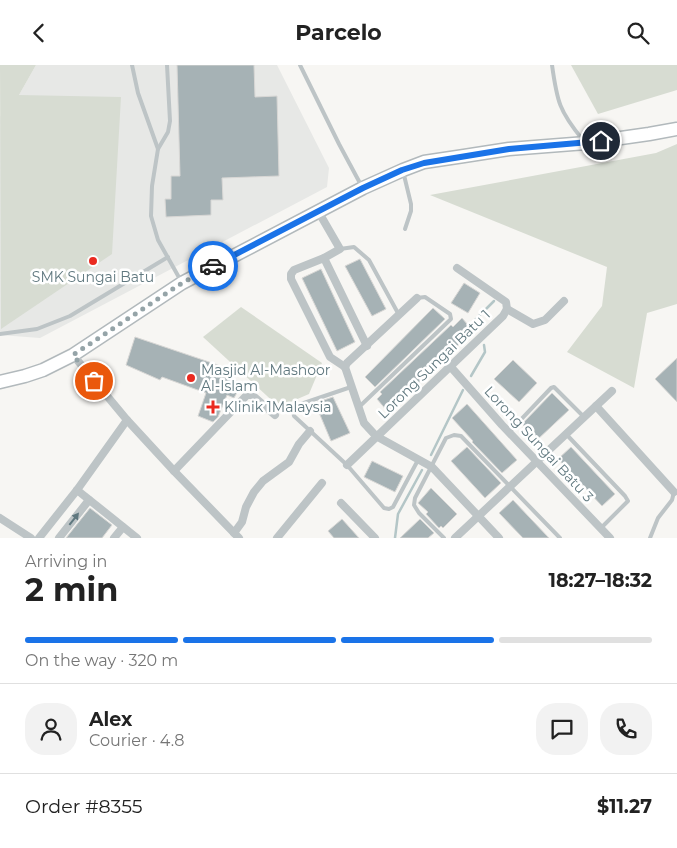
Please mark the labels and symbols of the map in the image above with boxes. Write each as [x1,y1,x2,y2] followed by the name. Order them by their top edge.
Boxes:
[580,120,622,162] pin
[188,241,238,291] courier
[87,255,99,267] marker: SMK Sungai Batu
[32,268,154,286] place label: SMK Sungai Batu
[374,306,494,422] street label: Lorong Sungai Batu 1
[73,360,115,402] pin
[201,361,331,395] place label: Masjid Al-Mashoor Al-Islam
[185,372,197,384] marker: Masjid Al-Mashoor Al-Islam
[481,382,598,506] street label: Lorong Sungai Batu 3
[224,398,332,416] place label: Klinik 1Malaysia
[206,400,220,414] marker: Klinik 1Malaysia
[68,513,79,526] one-way arrow

